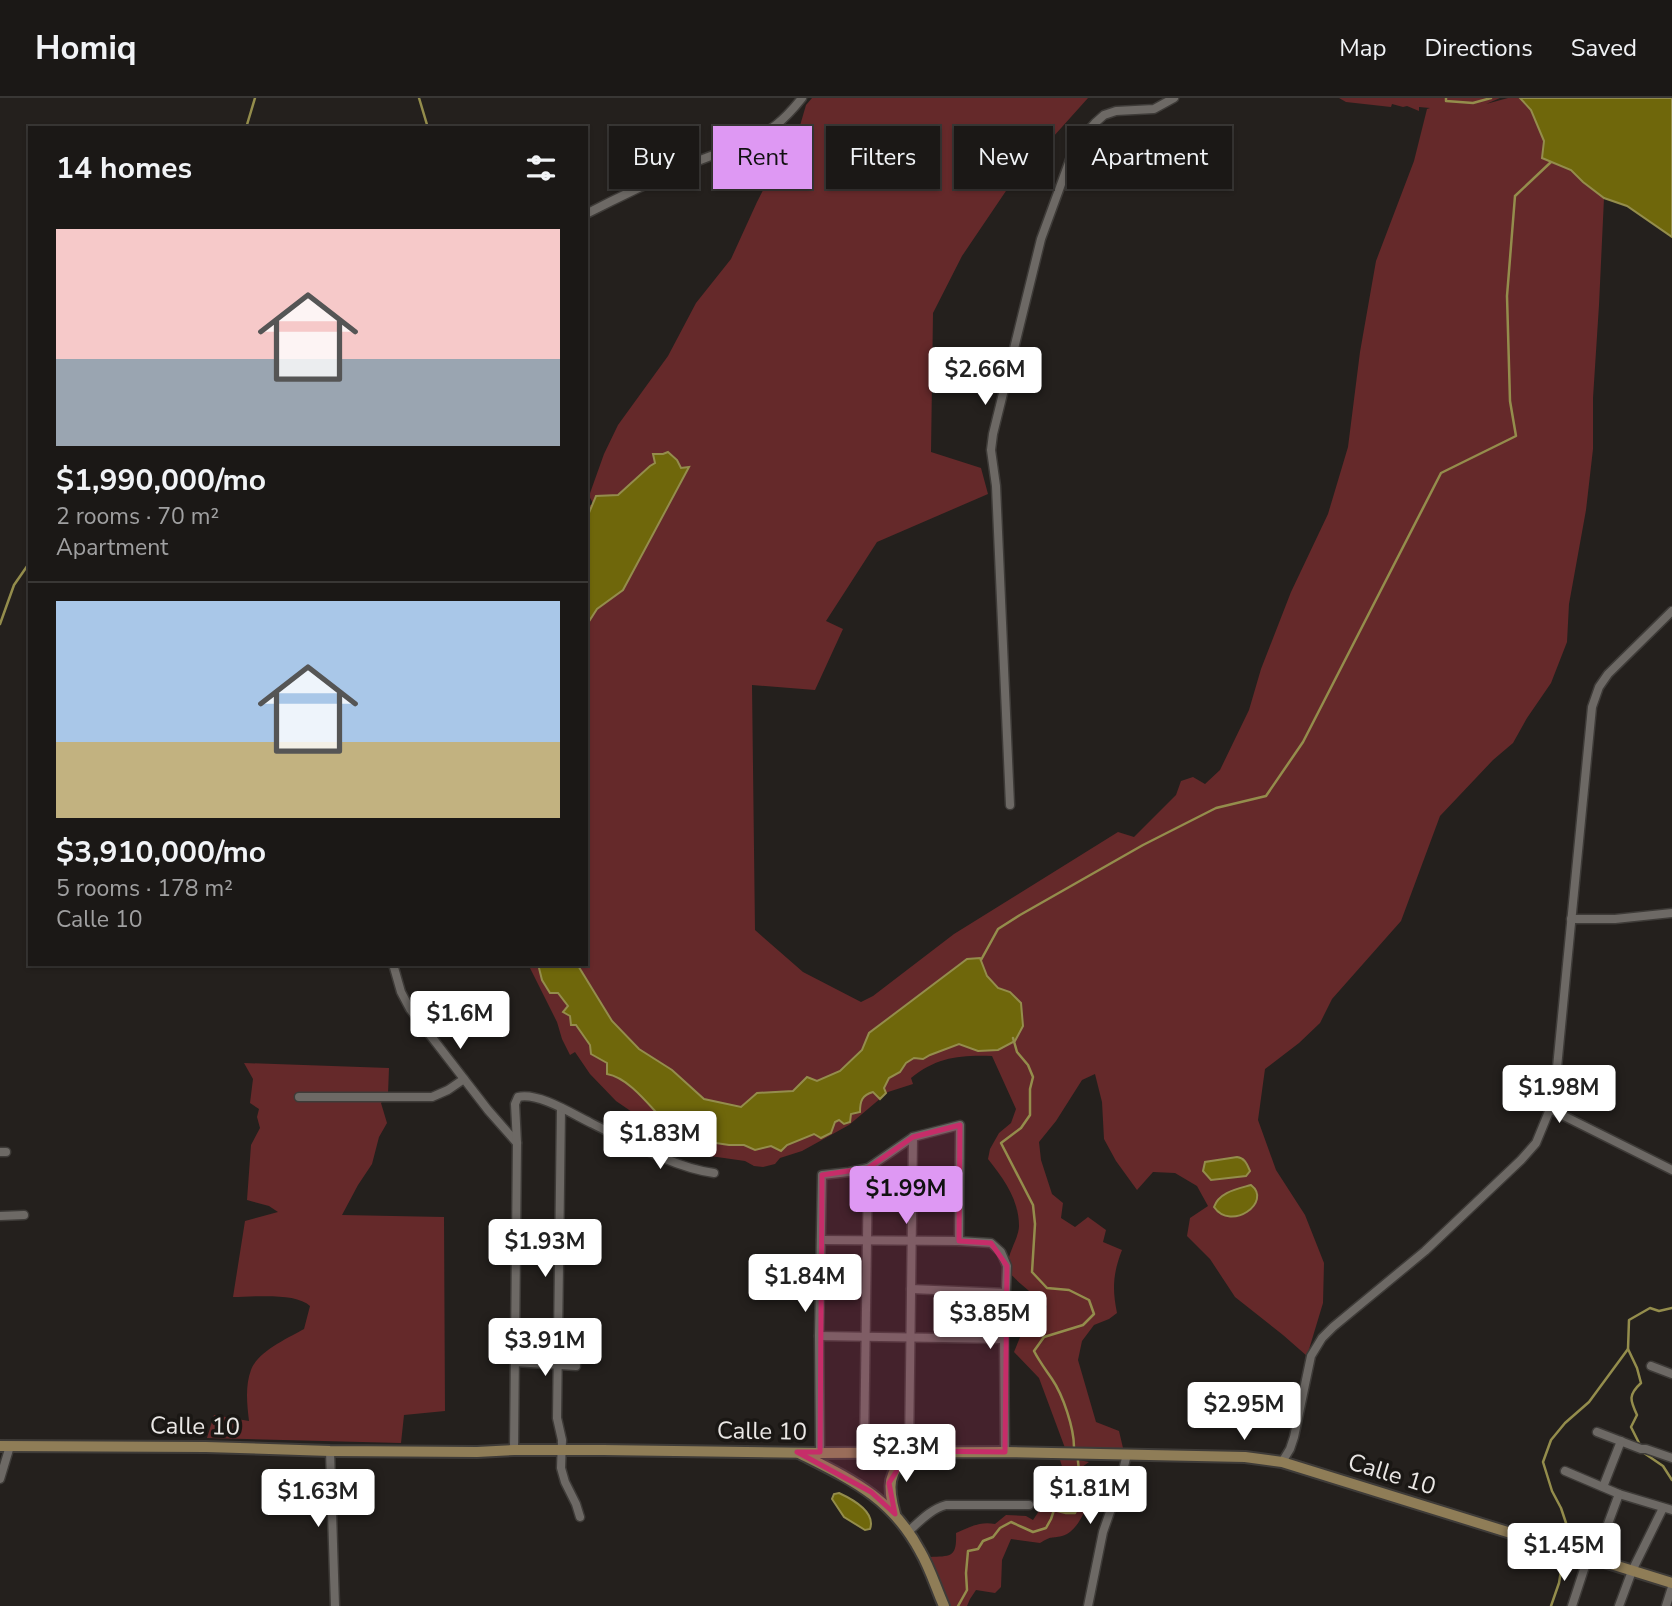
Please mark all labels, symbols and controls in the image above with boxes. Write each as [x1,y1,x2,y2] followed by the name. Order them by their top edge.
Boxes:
[35,26,137,71] text: Homiq
[1339,32,1386,64] text: Map
[1424,32,1533,64] text: Directions
[1571,32,1637,64] text: Saved
[609,126,699,189] chip: Buy
[713,126,812,189] chip: Rent
[826,126,940,189] chip: Filters
[954,126,1053,189] chip: New
[1067,126,1232,189] chip: Apartment
[56,148,192,189] text: 14 homes
[522,149,560,187] icon: filters
[245,274,371,400] icon: home
[928,348,1042,407] pin: $2.66M
[945,354,1025,385] text: $2.66M
[56,460,266,501] text: $1,990,000/mo
[56,501,219,532] text: 2 rooms · 70 m²
[56,532,168,563] text: Apartment
[245,646,371,772] icon: home
[56,832,266,873] text: $3,910,000/mo
[56,873,233,904] text: 5 rooms · 178 m²
[56,904,143,935] text: Calle 10
[411,992,509,1051] pin: $1.6M
[426,998,494,1029] text: $1.6M
[1502,1066,1616,1125] pin: $1.98M
[1519,1072,1599,1103] text: $1.98M
[603,1112,717,1171] pin: $1.83M
[620,1118,700,1149] text: $1.83M
[849,1166,963,1226] pin: $1.99M
[866,1173,946,1204] text: $1.99M
[488,1220,602,1279] pin: $1.93M
[505,1226,585,1257] text: $1.93M
[748,1254,862,1314] pin: $1.84M
[765,1261,845,1292] text: $1.84M
[933,1292,1047,1351] pin: $3.85M
[950,1298,1030,1329] text: $3.85M
[488,1318,602,1378] pin: $3.91M
[505,1325,585,1356] text: $3.91M
[1187,1382,1301,1442] pin: $2.95M
[1204,1389,1284,1420] text: $2.95M
[150,1409,240,1443] street label: Calle 10
[717,1414,807,1448] street label: Calle 10
[857,1424,955,1484] pin: $2.3M
[872,1431,940,1462] text: $2.3M
[1344,1445,1440,1503] street label: Calle 10
[1033,1466,1147,1526] pin: $1.81M
[261,1470,375,1529] pin: $1.63M
[1050,1473,1130,1504] text: $1.81M
[278,1476,358,1507] text: $1.63M
[1507,1524,1621,1583] pin: $1.45M
[1524,1530,1604,1561] text: $1.45M

